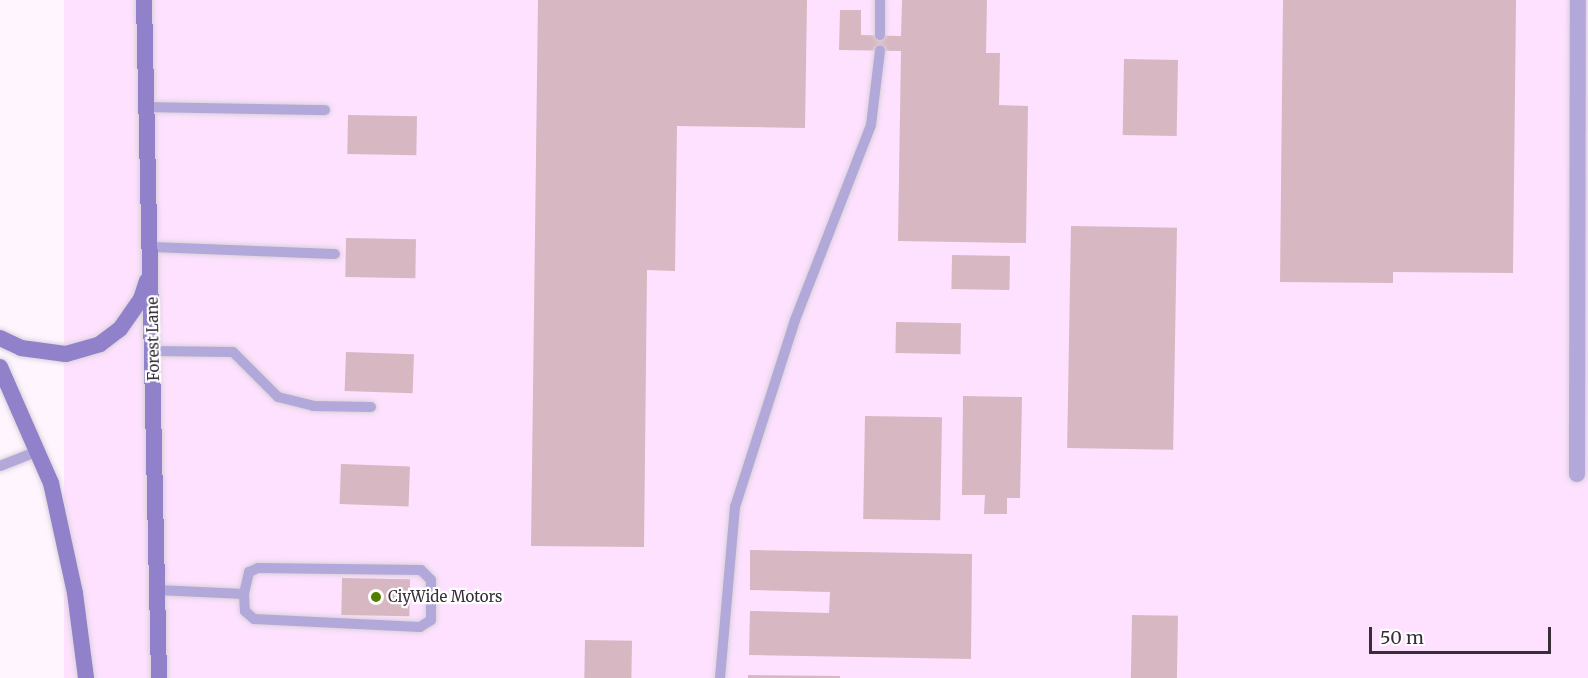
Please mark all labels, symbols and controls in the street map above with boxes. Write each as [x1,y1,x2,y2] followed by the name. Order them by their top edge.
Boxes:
[143,297,163,381] street label: Forest Lane
[388,588,502,606] place label: CiyWide Motors
[369,590,383,604] marker: CiyWide Motors
[1372,615,1554,653] scale bar
[1380,626,1424,649] text: 50 m

